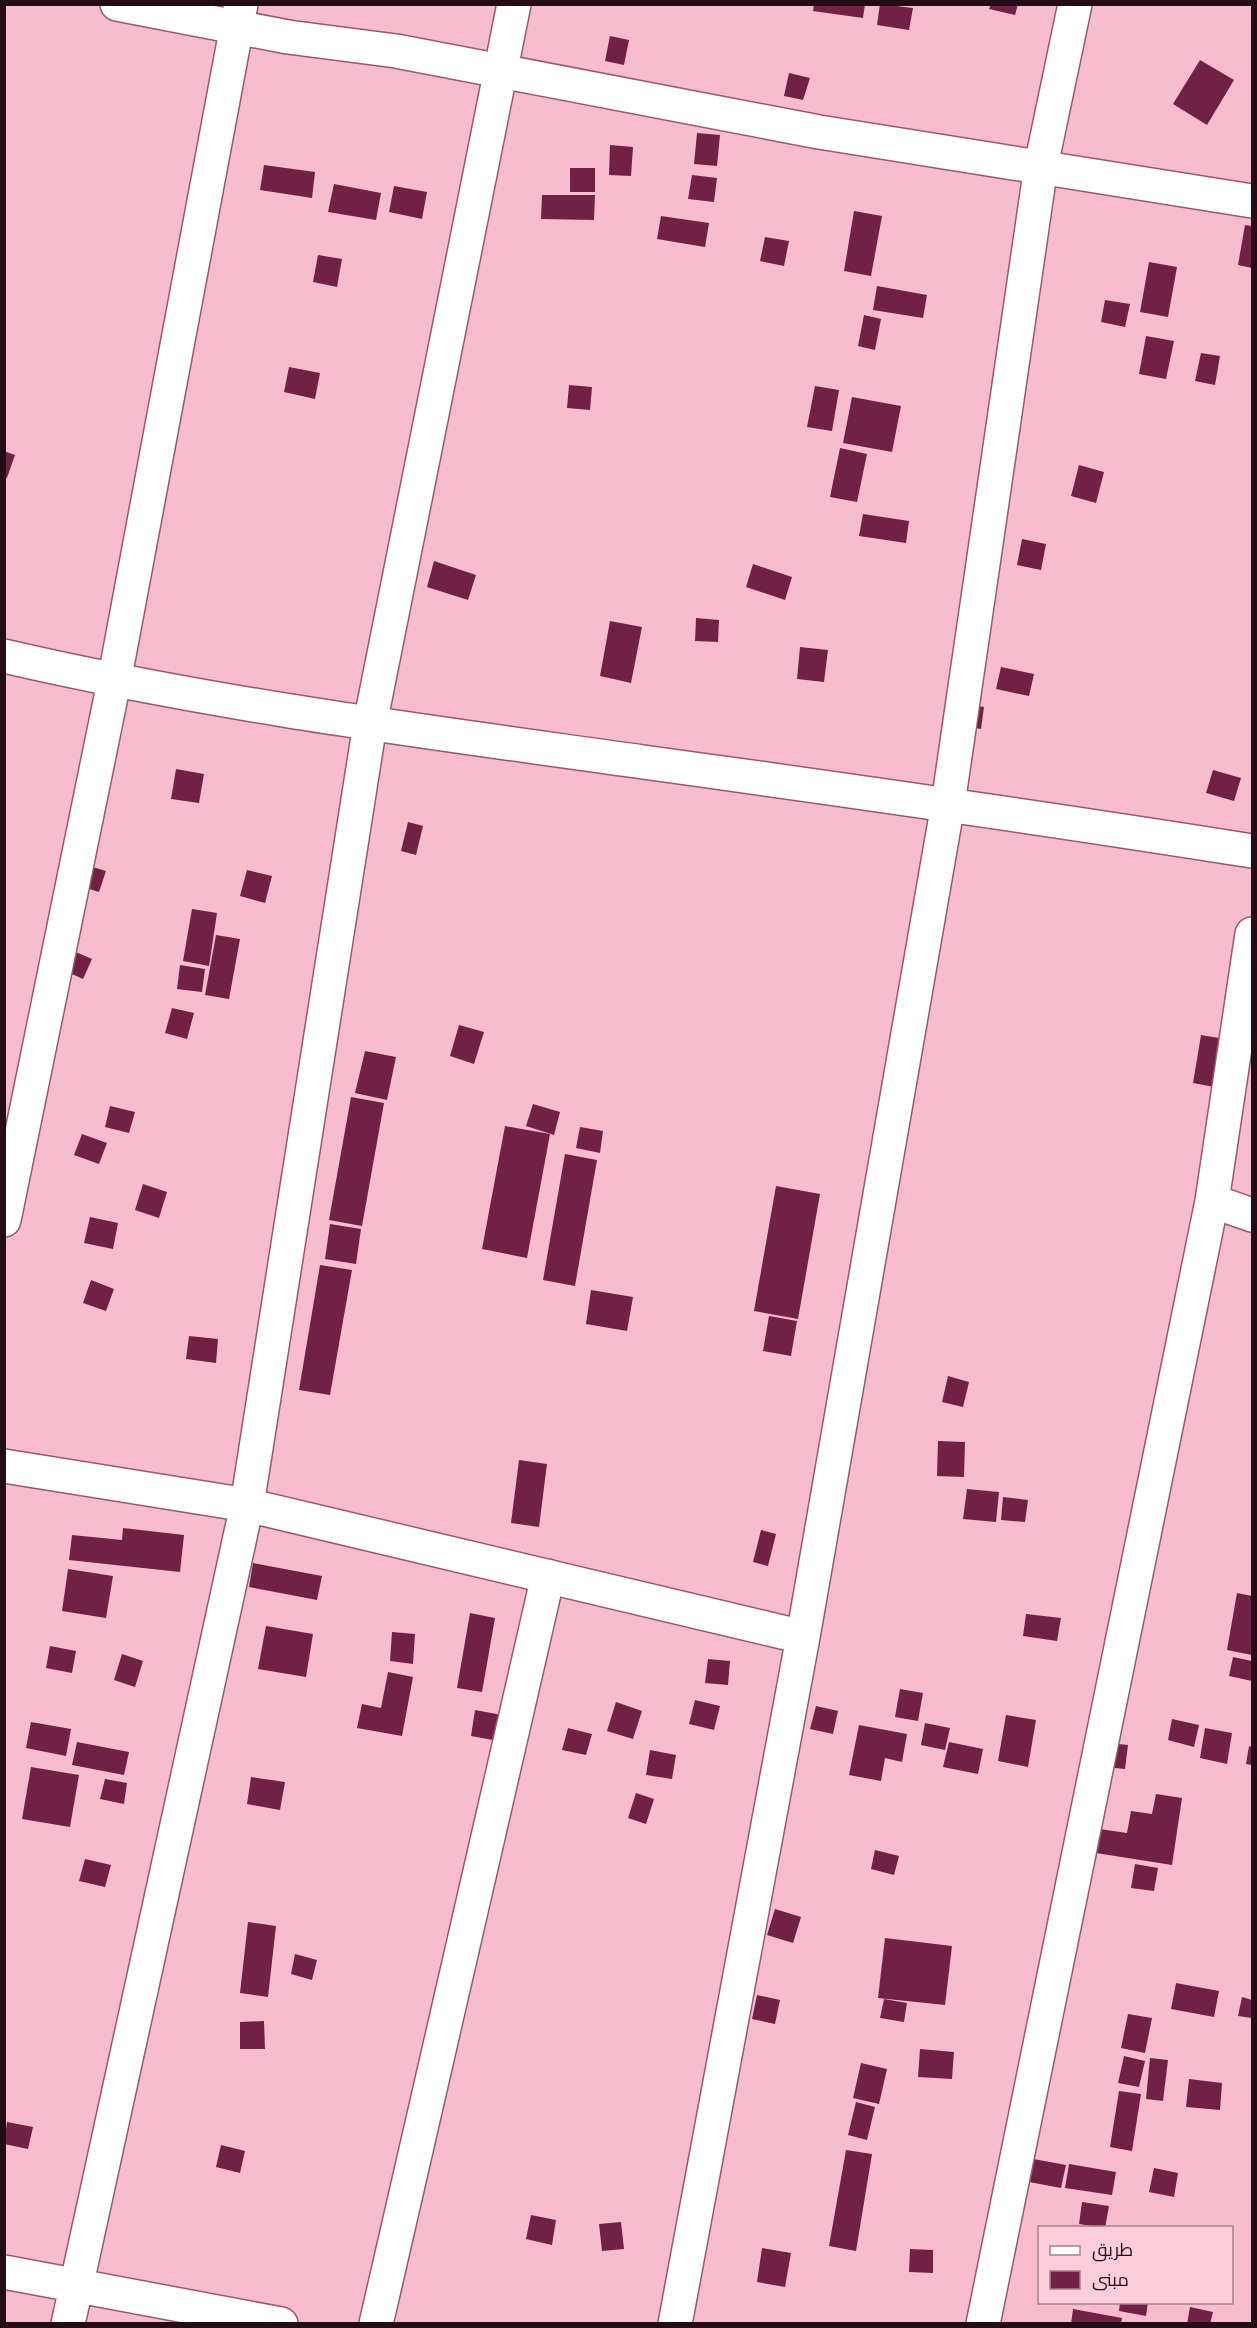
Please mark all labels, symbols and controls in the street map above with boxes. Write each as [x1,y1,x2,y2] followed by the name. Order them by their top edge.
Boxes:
[1038,2226,1233,2304] legend
[1092,2237,1133,2262] text: طريق
[1092,2267,1129,2291] text: مبنى

